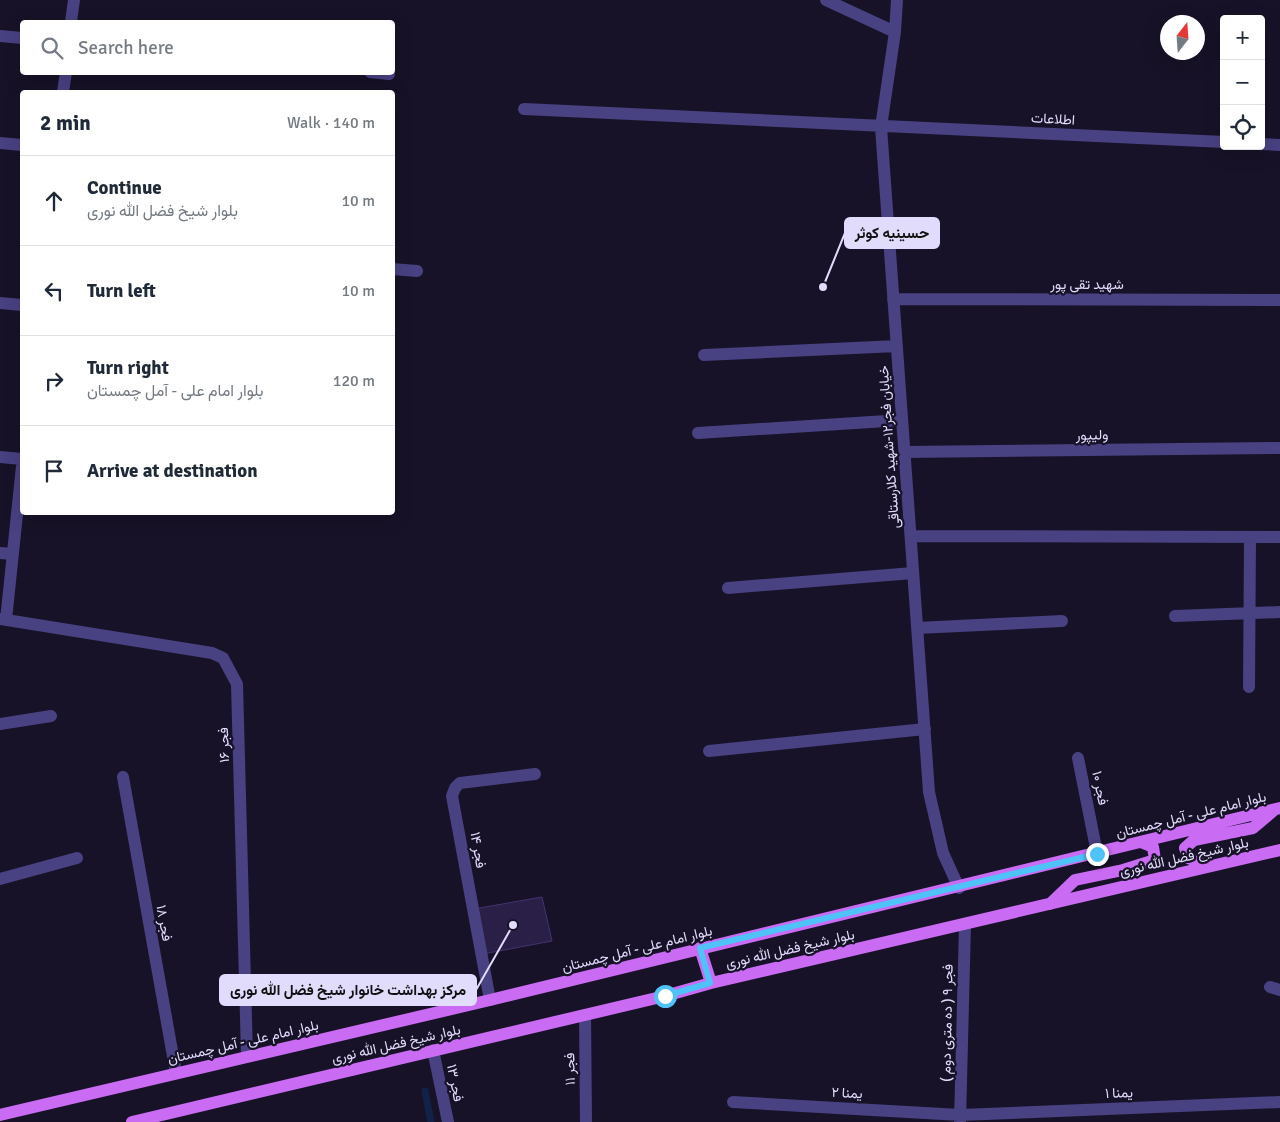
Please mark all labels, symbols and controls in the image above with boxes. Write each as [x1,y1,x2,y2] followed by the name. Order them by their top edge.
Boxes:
[1160,15,1205,60] north arrow
[1220,15,1265,150] map controls
[1220,15,1265,60] button: +
[20,20,395,75] search box
[38,34,66,62] icon: search
[78,36,174,60] text: Search here
[1220,60,1265,105] button: −
[1220,105,1265,150] button: locate
[1031,109,1075,129] street label: اطلاعات
[40,110,91,136] text: 2 min
[287,113,375,133] text: Walk · 140 m
[87,176,162,200] text: Continue
[40,187,68,215] icon: ahead
[341,191,375,211] text: 10 m
[87,201,238,221] text: بلوار شیخ فضل الله نوری
[845,218,939,248] callout: حسینیه کوثر
[854,224,929,242] text: حسینیه کوثر
[1049,276,1124,294] street label: شهید تقی پور
[40,277,68,305] icon: left
[87,279,156,303] text: Turn left
[341,281,375,301] text: 10 m
[87,356,169,380] text: Turn right
[875,365,903,529] street label: خيابان فجر۱۲-شهيد كلارستاقی
[40,367,68,395] icon: right
[333,371,375,391] text: 120 m
[87,381,264,401] text: بلوار امام علی - آمل چمستان
[1075,426,1108,445] street label: ولیپور
[40,457,68,485] icon: arrive
[87,459,258,483] text: Arrive at destination
[215,727,233,763] street label: فجر ۱۶
[1088,769,1112,807] street label: فجر ۱۰
[1114,788,1268,843] street label: بلوار امام علی - آمل چمستان
[466,831,490,869] street label: فجر ۱۴
[1118,834,1251,882] street label: بلوار شیخ فضل الله نوری
[1086,843,1109,866] route end
[152,903,176,943] street label: فجر ۱۸
[560,922,714,977] street label: بلوار امام علی - آمل چمستان
[724,926,857,974] street label: بلوار شیخ فضل الله نوری
[937,964,957,1082] street label: فجر ۹ ( ده متری دوم )
[220,975,476,1005] callout: مرکز بهداشت خانوار شیخ فضل الله نوری
[230,981,466,1000] text: مرکز بهداشت خانوار شیخ فضل الله نوری
[654,985,677,1008] route start
[166,1016,320,1069] street label: بلوار امام علی - آمل چمستان
[330,1021,463,1069] street label: بلوار شیخ فضل الله نوری
[561,1053,579,1085] street label: فجر ۱۱
[443,1063,467,1103] street label: فجر ۱۳
[831,1084,863,1102] street label: یمنا ۲
[1105,1084,1133,1102] street label: یمنا ۱

